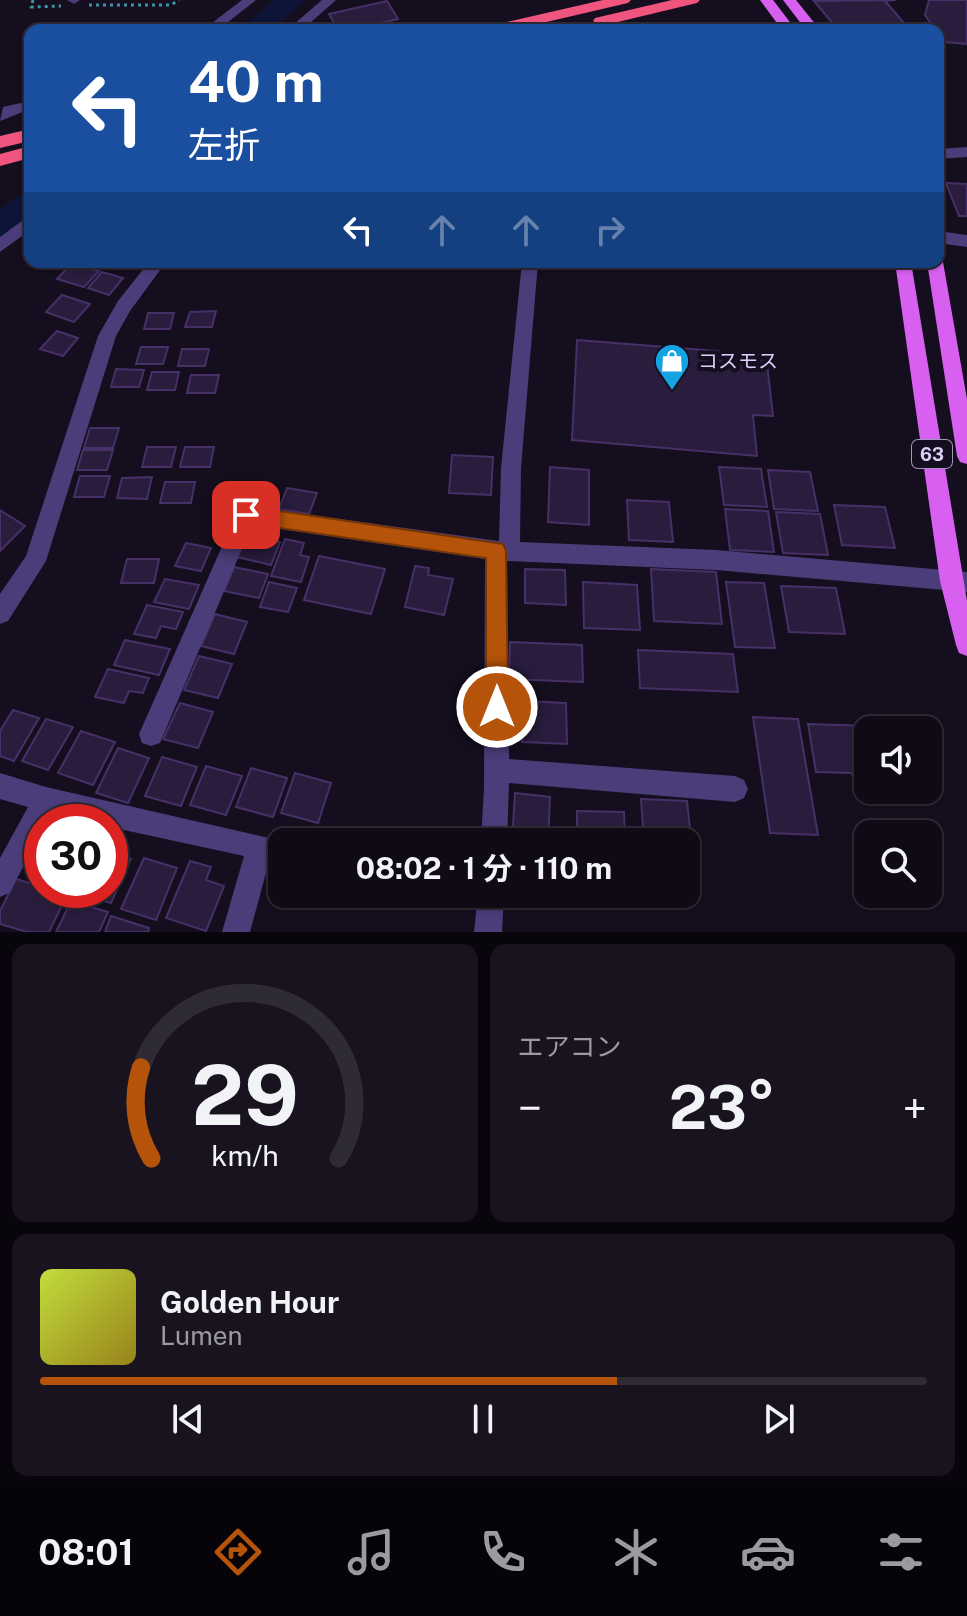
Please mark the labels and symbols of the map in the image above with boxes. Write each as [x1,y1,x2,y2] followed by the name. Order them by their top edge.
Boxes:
[653,342,691,392] shop icon: コスモス
[698,349,778,373] place label: コスモス
[912,440,952,468] road number: 63
[212,481,280,549] pin
[455,665,539,749] position arrow
[24,804,128,908] speed limit sign: 30

